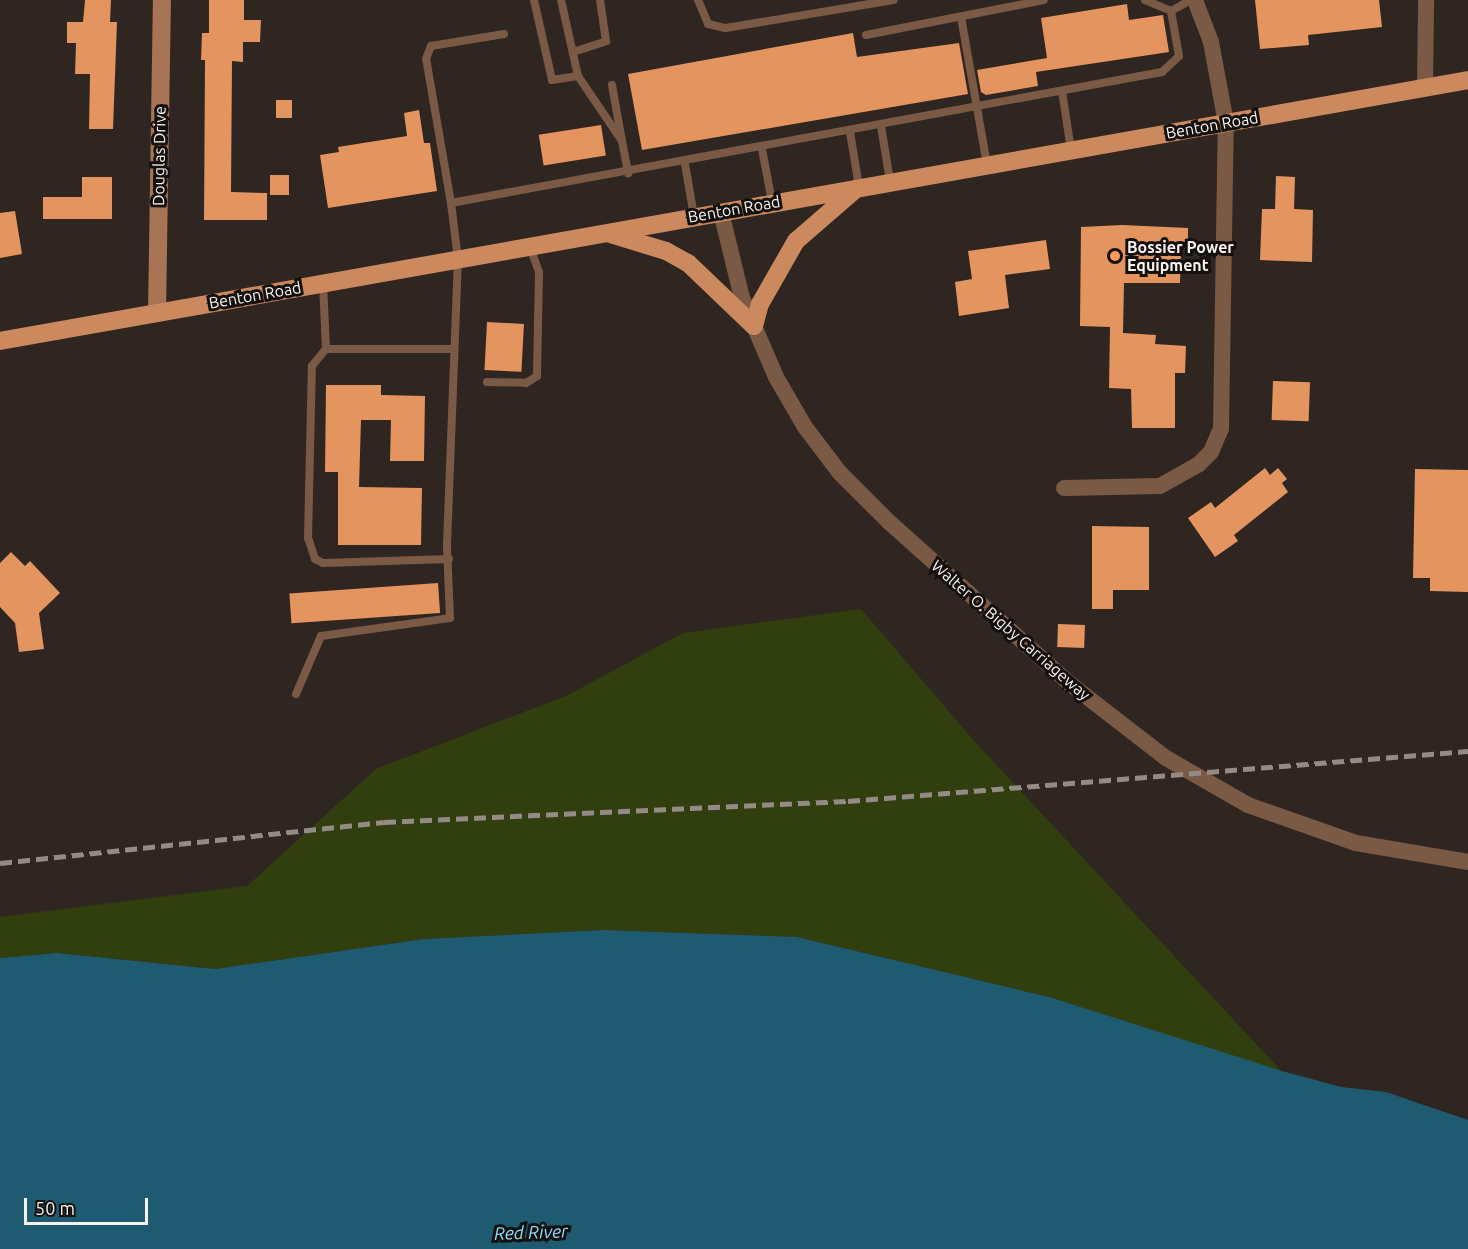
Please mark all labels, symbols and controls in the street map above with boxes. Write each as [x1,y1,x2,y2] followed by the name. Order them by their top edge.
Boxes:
[149,106,169,206] street label: Douglas Drive
[1164,107,1260,143] street label: Benton Road
[686,191,782,227] street label: Benton Road
[1127,237,1234,275] place label: Bossier Power Equipment
[1108,249,1122,263] marker: Bossier Power Equipment
[207,277,303,313] street label: Benton Road
[928,556,1094,704] street label: Walter O. Bigby Carriageway
[27,1186,152,1224] scale bar
[35,1198,75,1218] text: 50 m
[494,1220,568,1244] water label: Red River

